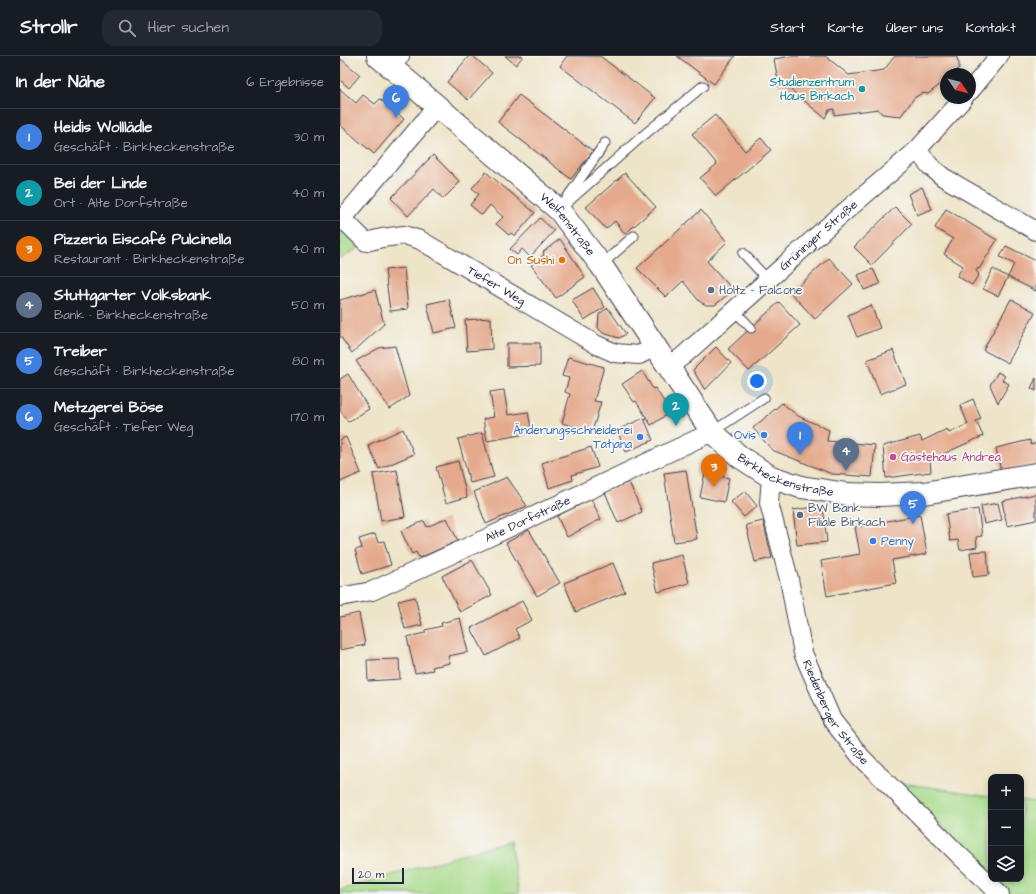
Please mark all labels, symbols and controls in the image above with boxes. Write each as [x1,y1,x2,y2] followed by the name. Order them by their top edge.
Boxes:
[102,10,382,46] search box
[20,14,78,41] text: Strollr
[116,17,138,39] icon: search
[148,17,229,38] text: Hier suchen
[770,18,805,38] text: Start
[827,18,864,38] text: Karte
[886,18,944,38] text: Über uns
[966,18,1016,38] text: Kontakt
[940,68,976,104] north arrow
[16,70,105,94] text: In der Nähe
[246,73,324,91] text: 6 Ergebnisse
[770,74,855,105] place label: Studienzentrum Haus Birkach
[857,84,867,94] marker: Studienzentrum Haus Birkach
[383,85,409,118] pin: 6
[54,117,152,138] text: Heidis Wolllädle
[28,128,30,146] text: 1
[294,128,324,146] text: 30 m
[54,138,234,156] text: Geschäft · Birkheckenstraße
[54,173,147,194] text: Bei der Linde
[25,184,33,202] text: 2
[292,184,324,202] text: 40 m
[536,189,600,260] street label: Welfenstraße
[54,194,188,212] text: Ort · Alte Dorfstraße
[775,196,862,274] street label: Grüninger Straße
[54,229,231,250] text: Pizzeria Eiscafé Pulcinella
[26,240,32,258] text: 3
[292,240,324,258] text: 40 m
[54,250,245,268] text: Restaurant · Birkheckenstraße
[508,252,554,269] place label: On Sushi
[557,255,567,265] marker: On Sushi
[464,262,529,310] street label: Tiefer Weg
[719,282,803,299] place label: Holtz - Falcone
[54,285,211,306] text: Stuttgarter Volksbank
[706,285,716,295] marker: Holtz - Falcone
[25,296,33,314] text: 4
[291,296,324,314] text: 50 m
[54,306,208,324] text: Bank · Birkheckenstraße
[54,341,107,362] text: Treiber
[24,352,34,370] text: 5
[292,352,324,370] text: 80 m
[54,362,234,380] text: Geschäft · Birkheckenstraße
[747,371,767,391] your location
[663,393,689,426] pin: 2
[54,397,163,418] text: Metzgerei Böse
[25,408,33,426] text: 6
[291,408,324,426] text: 170 m
[54,418,193,436] text: Geschäft · Tiefer Weg
[513,422,632,453] place label: Änderungsschneiderei Tatjana
[787,422,813,455] pin: 1
[734,427,756,444] place label: Ovis
[759,430,769,440] marker: Ovis
[635,432,645,442] marker: Änderungsschneiderei Tatjana
[833,438,859,471] pin: 4
[734,449,835,500] street label: Birkheckenstraße
[901,449,1001,466] place label: Gästehaus Andrea
[888,452,898,462] marker: Gästehaus Andrea
[701,454,727,487] pin: 3
[482,491,574,546] street label: Alte Dorfstraße
[900,491,926,524] pin: 5
[808,500,885,531] place label: BW Bank Filiale Birkach
[795,510,805,520] marker: BW Bank Filiale Birkach
[881,533,914,551] place label: Penny
[868,536,878,546] marker: Penny
[798,657,873,769] street label: Riedenberger Straße
[988,774,1024,882] map controls
[988,774,1024,810] button: +
[988,810,1024,846] button: −
[988,846,1024,882] button: layers
[352,866,404,885] scale bar
[358,867,384,882] text: 20 m

